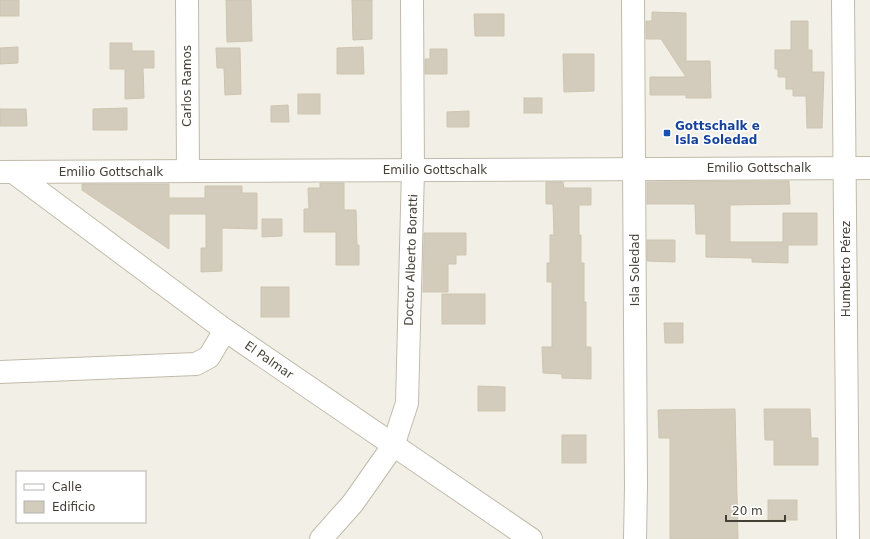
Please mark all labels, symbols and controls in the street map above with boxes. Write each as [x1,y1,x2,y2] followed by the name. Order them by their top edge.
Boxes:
[180,45,194,127] street label: Carlos Ramos
[675,119,760,147] place label: Gottschalk e Isla Soledad
[662,128,672,138] marker: Gottschalk e Isla Soledad
[707,161,811,175] street label: Emilio Gottschalk
[383,163,487,177] street label: Emilio Gottschalk
[59,165,163,179] street label: Emilio Gottschalk
[402,194,420,326] street label: Doctor Alberto Boratti
[839,221,853,317] street label: Humberto Pérez
[628,234,642,306] street label: Isla Soledad
[242,338,296,382] street label: El Palmar
[16,471,146,523] legend
[52,480,82,494] text: Calle
[726,497,785,523] scale bar
[52,500,95,514] text: Edificio
[732,504,763,518] text: 20 m

